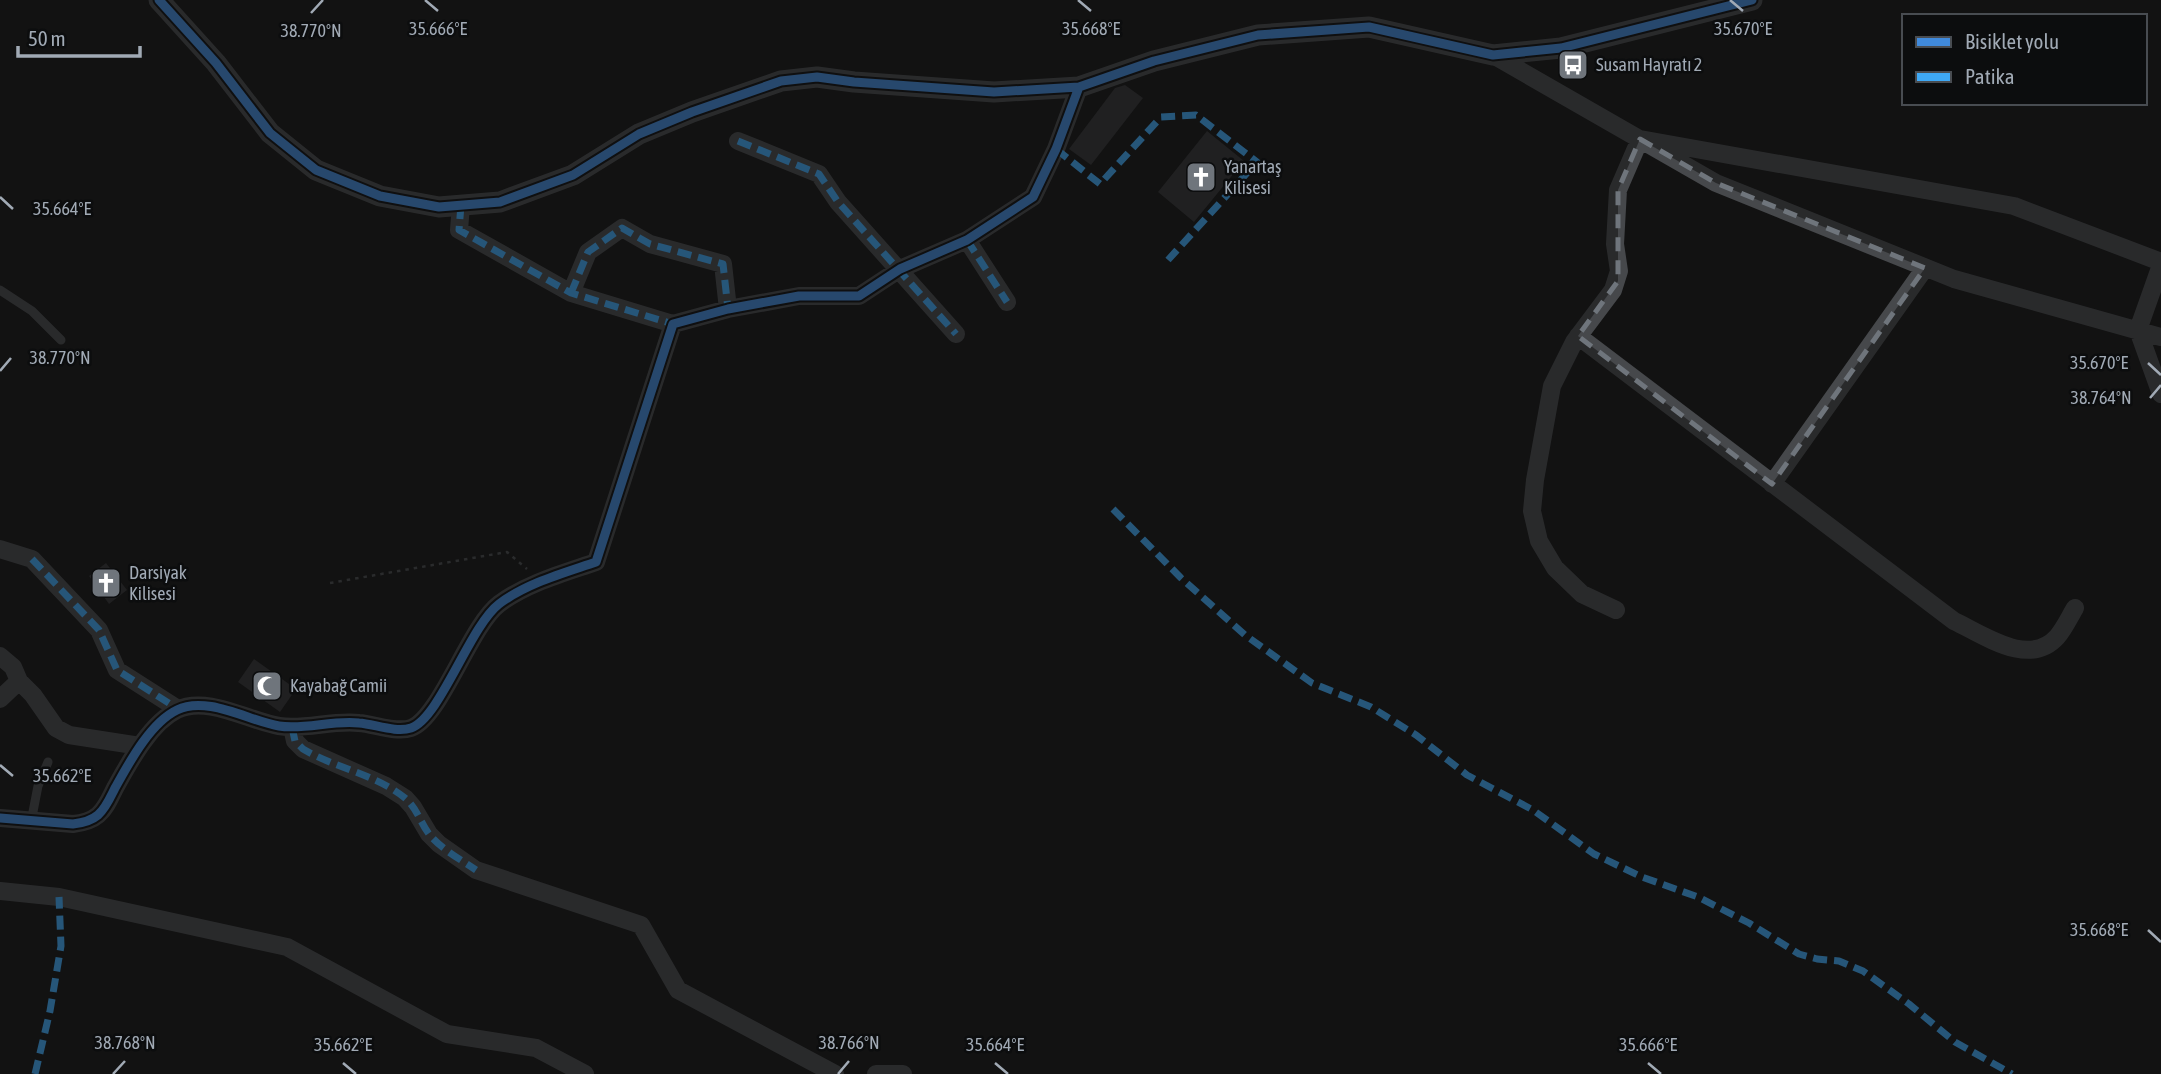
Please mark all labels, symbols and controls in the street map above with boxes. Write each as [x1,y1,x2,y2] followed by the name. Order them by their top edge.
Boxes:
[18,14,140,58] scale bar
[1902,14,2147,105] legend
[409,18,467,39] text: 35.666°E
[1062,18,1120,39] text: 35.668°E
[1714,18,1772,39] text: 35.670°E
[280,20,342,41] text: 38.770°N
[28,26,66,50] text: 50 m
[1965,29,2059,53] text: Bisiklet yolu
[1556,48,1590,82] bus stop icon: Susam Hayratı 2
[1596,54,1702,75] place label: Susam Hayratı 2
[1965,64,2015,88] text: Patika
[1224,156,1281,198] place label: Yanartaş Kilisesi
[1184,160,1218,194] church icon: Yanartaş Kilisesi
[33,198,91,219] text: 35.664°E
[29,347,91,368] text: 38.770°N
[2070,352,2128,373] text: 35.670°E
[2070,387,2132,408] text: 38.764°N
[129,562,187,604] place label: Darsiyak Kilisesi
[89,566,123,600] church icon: Darsiyak Kilisesi
[250,669,284,703] mosque icon: Kayabağ Camii
[290,675,387,696] place label: Kayabağ Camii
[33,765,91,786] text: 35.662°E
[2070,919,2128,940] text: 35.668°E
[94,1032,156,1053] text: 38.768°N
[818,1032,880,1053] text: 38.766°N
[314,1034,372,1055] text: 35.662°E
[966,1034,1024,1055] text: 35.664°E
[1619,1034,1677,1055] text: 35.666°E

